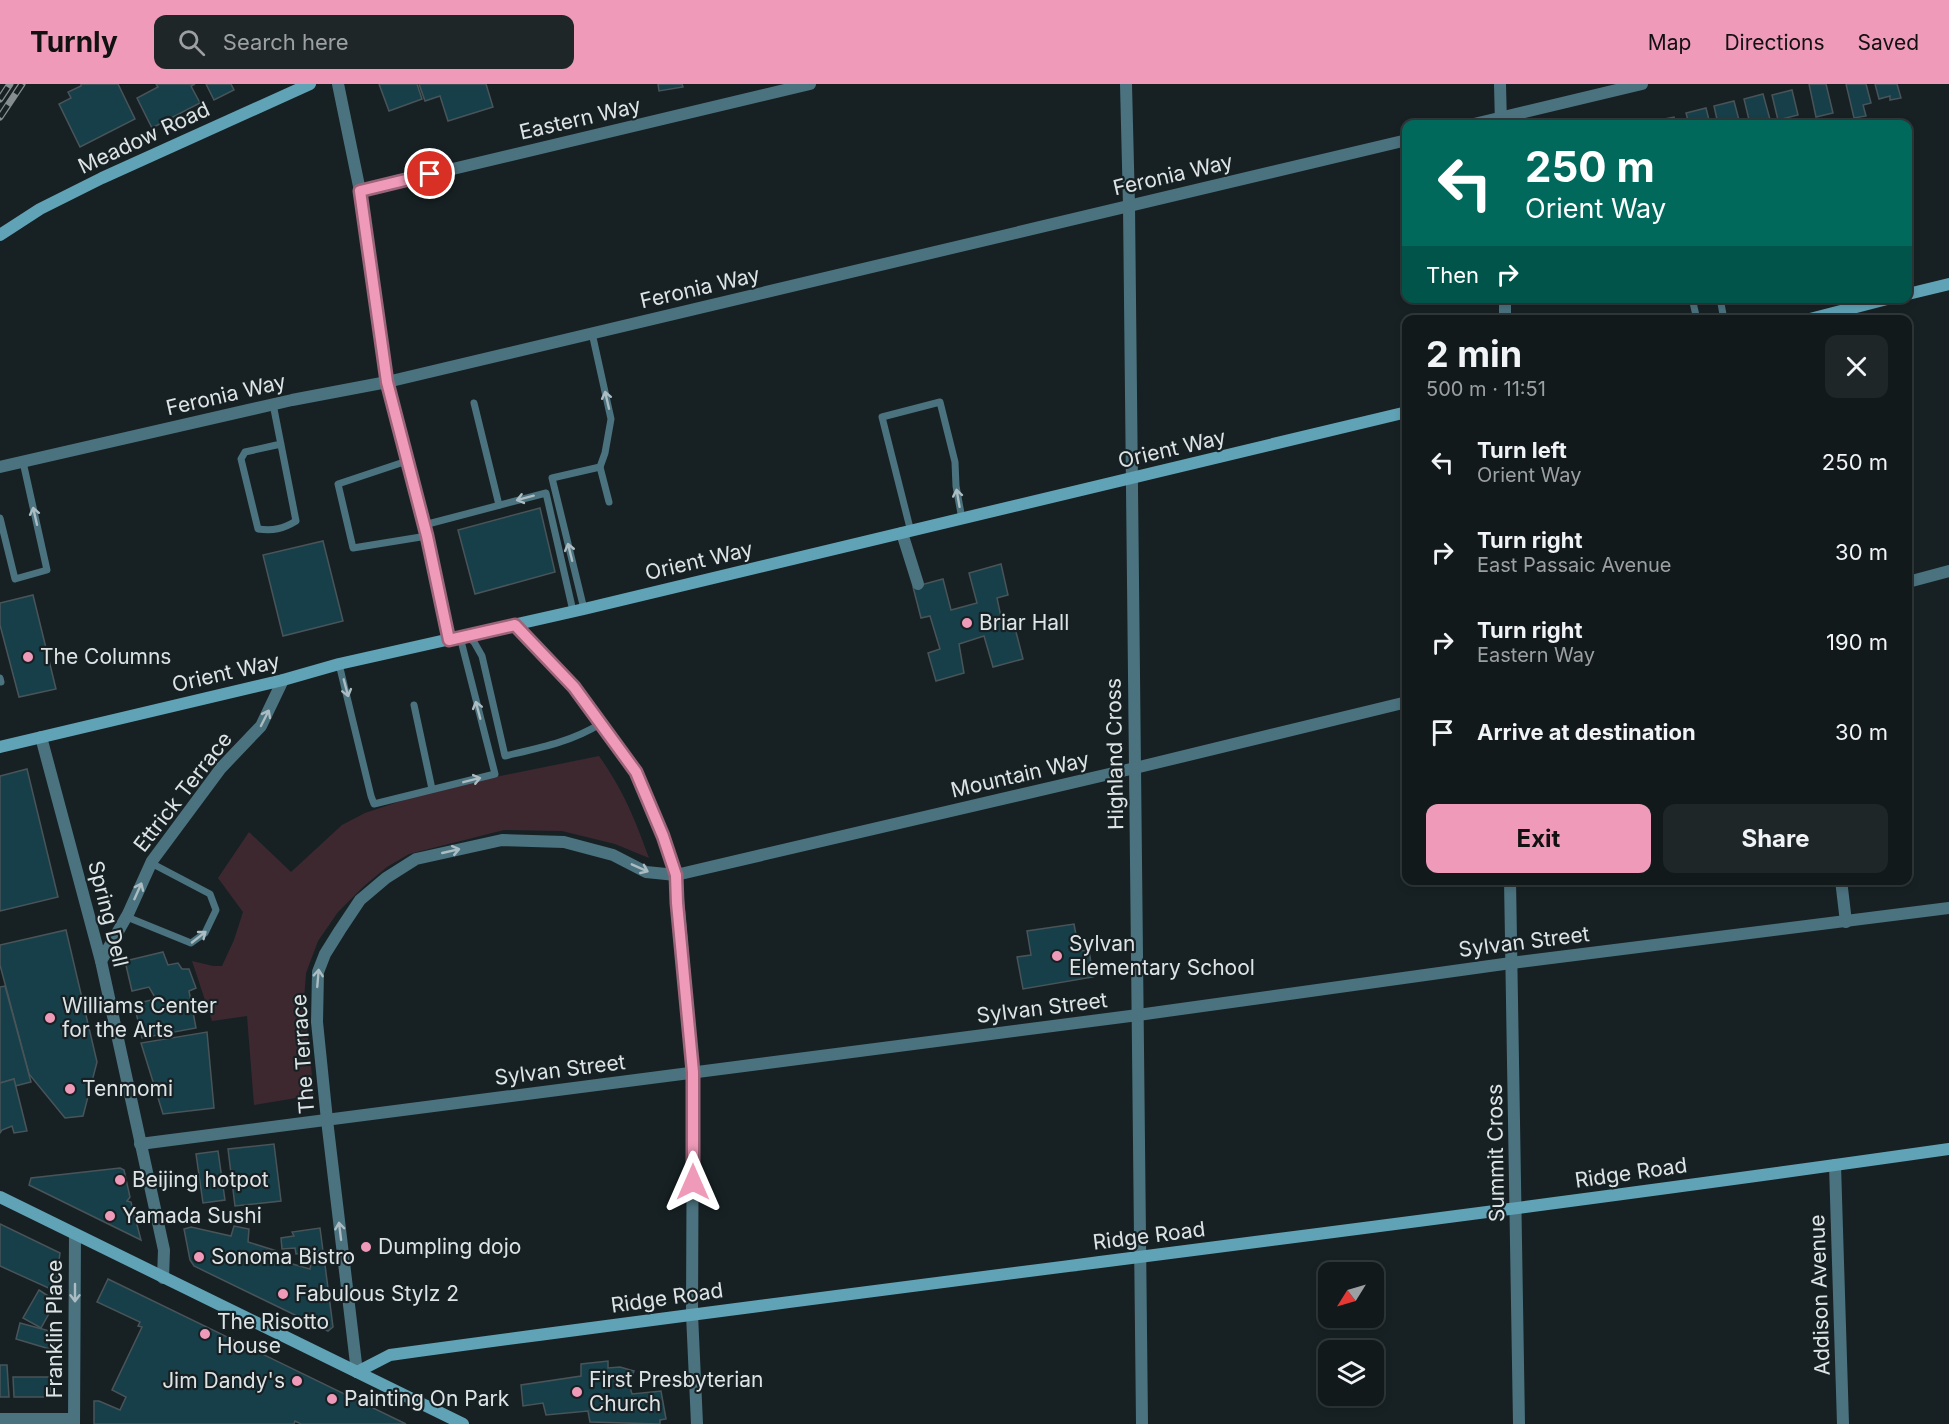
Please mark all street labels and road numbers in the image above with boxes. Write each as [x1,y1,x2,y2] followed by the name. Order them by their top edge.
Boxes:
[517,92,643,145] street label: Eastern Way
[74,96,213,179] street label: Meadow Road
[1111,149,1235,200] street label: Feronia Way
[638,262,762,313] street label: Feronia Way
[164,369,288,420] street label: Feronia Way
[1116,424,1228,473] street label: Orient Way
[643,536,755,585] street label: Orient Way
[170,648,282,697] street label: Orient Way
[1101,678,1128,830] street label: Highland Cross
[128,727,237,856] street label: Ettrick Terrace
[948,746,1092,803] street label: Mountain Way
[83,858,134,970] street label: Spring Dell
[1457,921,1591,962] street label: Sylvan Street
[975,987,1109,1028] street label: Sylvan Street
[286,993,319,1115] street label: The Terrace
[493,1049,627,1090] street label: Sylvan Street
[1482,1084,1509,1222] street label: Summit Cross
[1573,1152,1689,1193] street label: Ridge Road
[1804,1214,1835,1376] street label: Addison Avenue
[1091,1216,1207,1255] street label: Ridge Road
[42,1260,67,1398] street label: Franklin Place
[609,1277,725,1318] street label: Ridge Road

